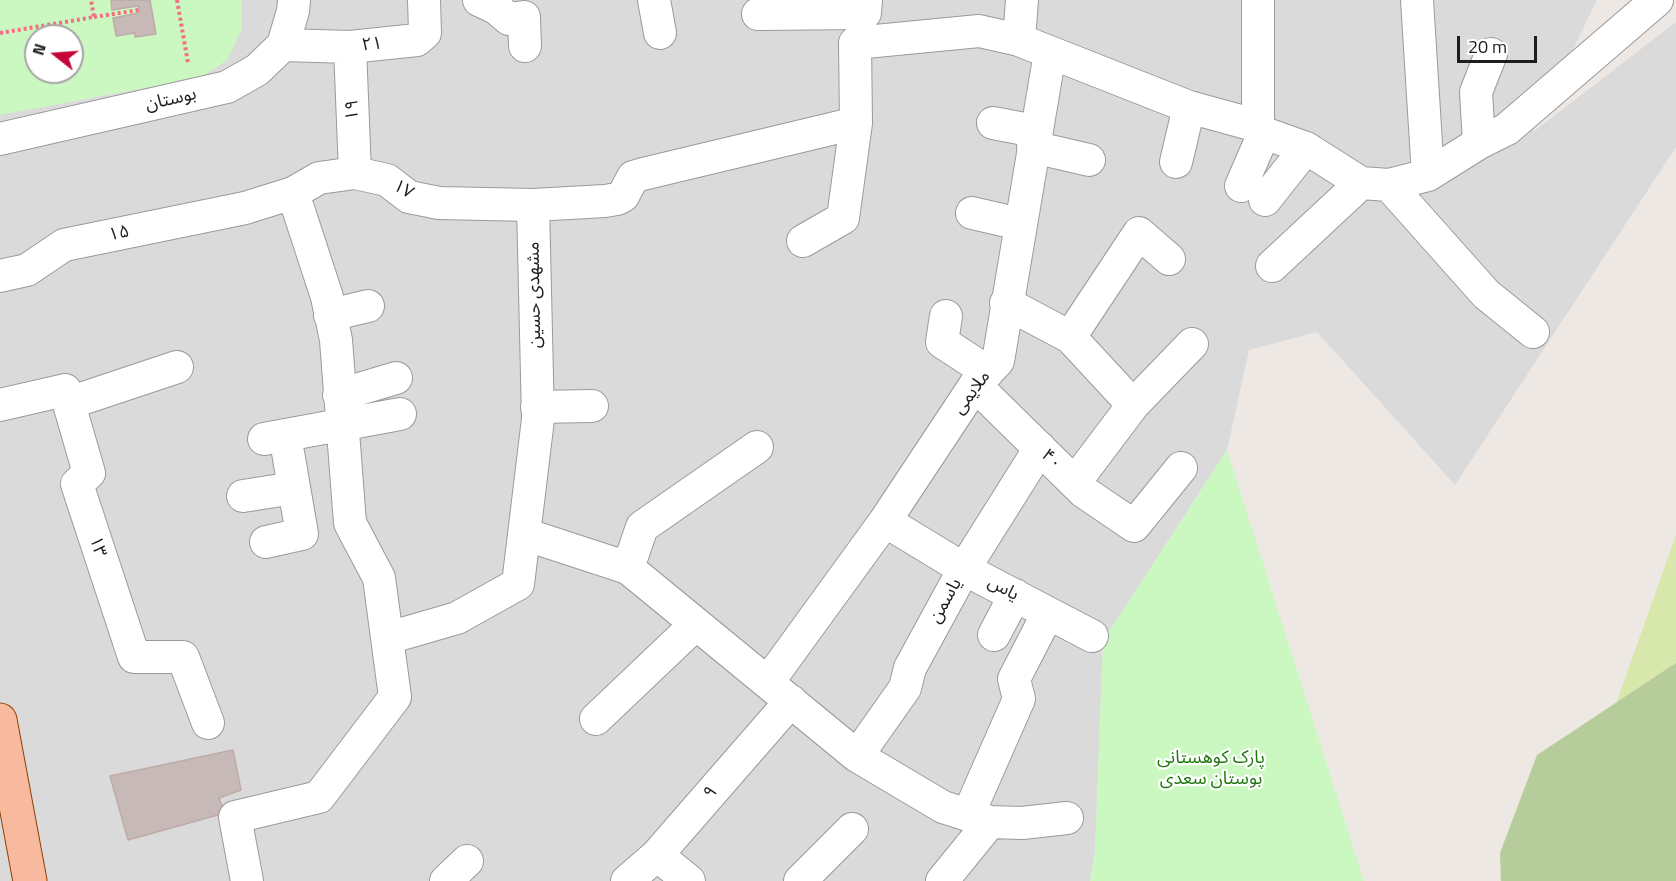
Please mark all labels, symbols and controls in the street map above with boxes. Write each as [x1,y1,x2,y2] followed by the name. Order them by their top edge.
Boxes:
[24,24,84,84] north arrow
[1460,24,1540,62] scale bar
[361,33,383,57] street label: ۲۱
[1468,33,1507,60] text: 20 m
[26,41,52,58] text: N
[143,84,199,116] street label: بوستان
[342,99,364,121] street label: ۱۹
[389,175,417,205] street label: ۱۷
[107,221,131,247] street label: ۱۵
[523,241,547,349] street label: مشهدی حسین
[949,367,995,419] street label: ملایمی
[1036,445,1066,475] street label: ۴۰
[84,534,110,560] street label: ۱۳
[984,572,1022,606] street label: یاس
[925,575,967,627] street label: یاسمن
[1157,748,1265,790] park label: پارک کوهستانی بوستان سعدی
[699,782,723,804] street label: ۹

